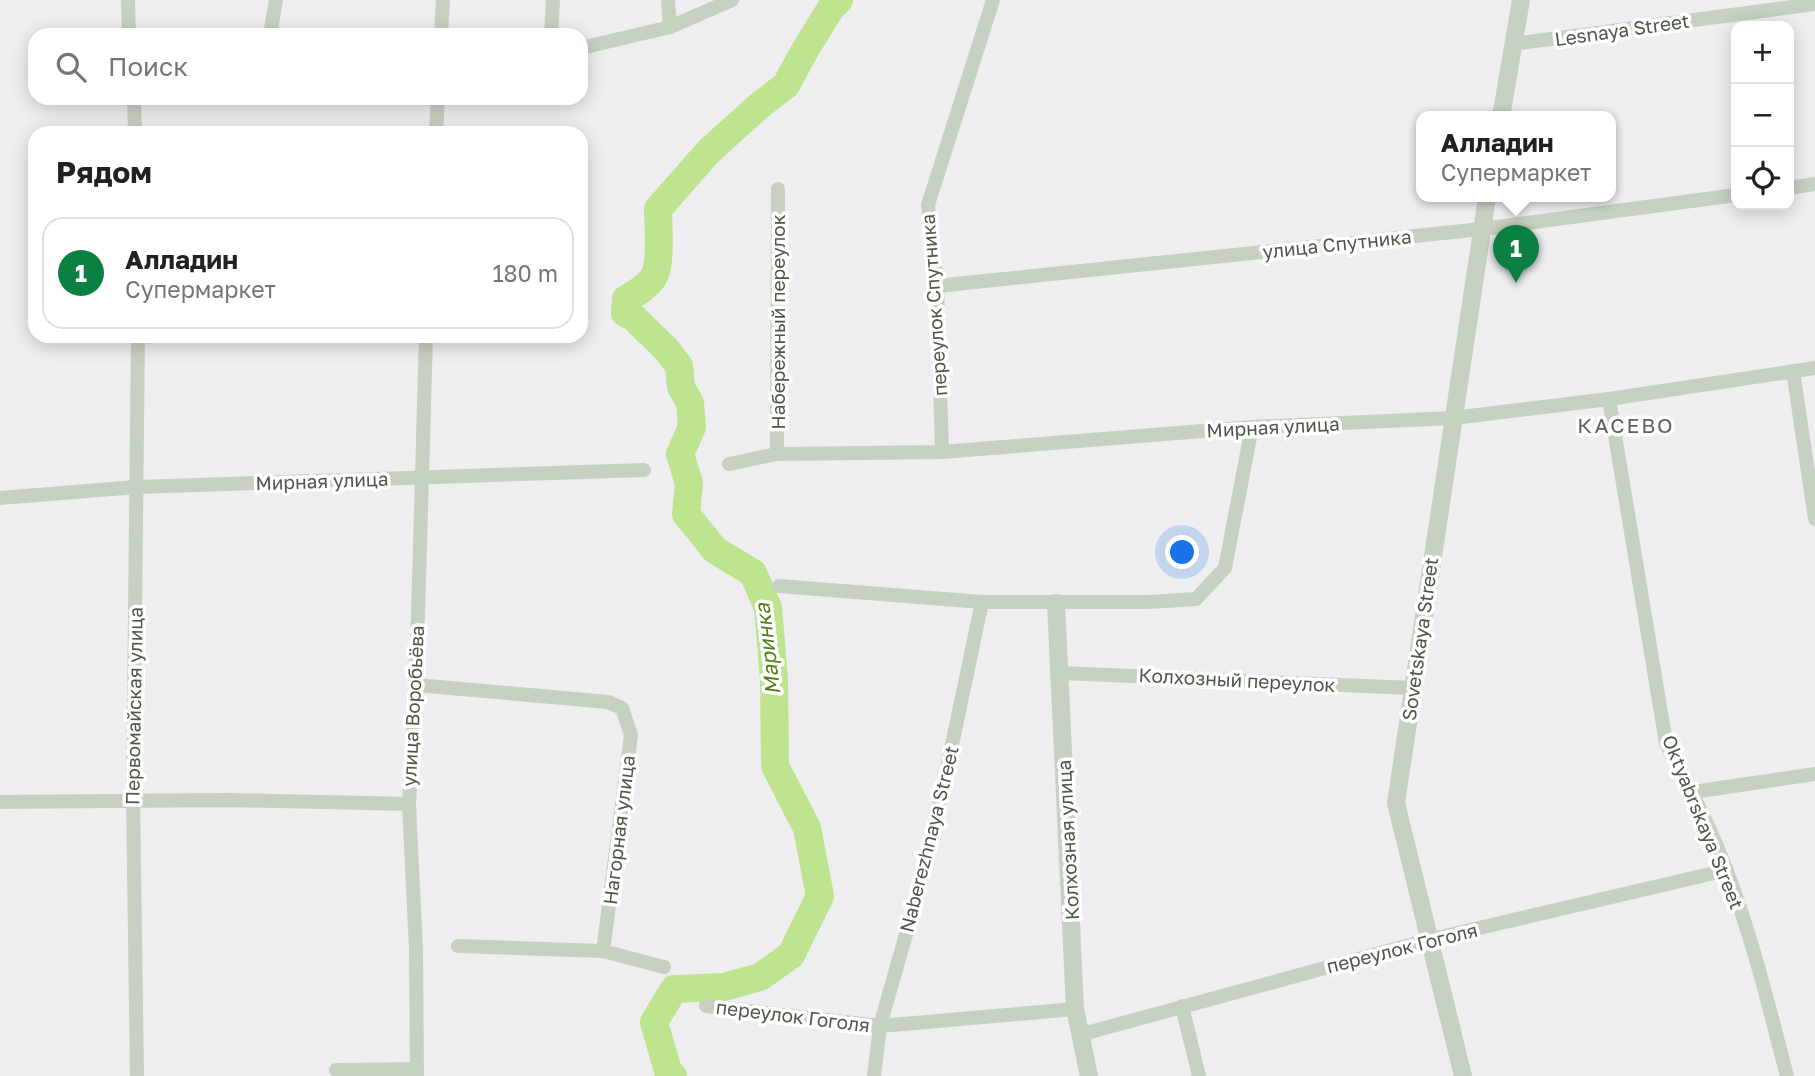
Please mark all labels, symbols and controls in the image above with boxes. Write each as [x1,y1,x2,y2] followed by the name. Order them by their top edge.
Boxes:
[1553,9,1691,50] street label: Lesnaya Street
[1731,21,1794,210] map controls
[1731,21,1794,84] button: +
[28,28,588,105] search box
[52,48,90,86] icon: search
[108,51,188,82] text: Поиск
[1731,84,1794,147] button: −
[1416,111,1616,202] popup
[1441,127,1554,158] text: Алладин
[1731,147,1794,210] button: locate
[56,154,152,190] text: Рядом
[1441,158,1591,186] text: Супермаркет
[916,213,951,397] street label: переулок Спутника
[766,214,789,430] street label: Набережный переулок
[1261,224,1413,263] street label: улица Спутника
[1493,225,1539,283] pin: 1
[125,244,238,275] text: Алладин
[75,259,87,287] text: 1
[492,259,558,287] text: 180 m
[125,275,276,303] text: Супермаркет
[1206,412,1340,441] street label: Мирная улица
[1577,412,1675,438] district label: КАСЕВО
[255,467,389,494] street label: Мирная улица
[1165,535,1199,569] your location
[1397,556,1442,722] street label: Sovetskaya Street
[748,601,786,696] water label: Маринка
[120,607,147,805] street label: Первомайская улица
[397,625,428,787] street label: улица Воробьёва
[1138,663,1336,696] street label: Колхозный переулок
[1658,731,1749,912] street label: Oktyabrskaya Street
[894,743,963,934] street label: Naberezhnaya Street
[598,754,639,906] street label: Нагорная улица
[1052,759,1083,921] street label: Колхозная улица
[1324,918,1480,977] street label: переулок Гоголя
[715,995,871,1036] street label: переулок Гоголя

